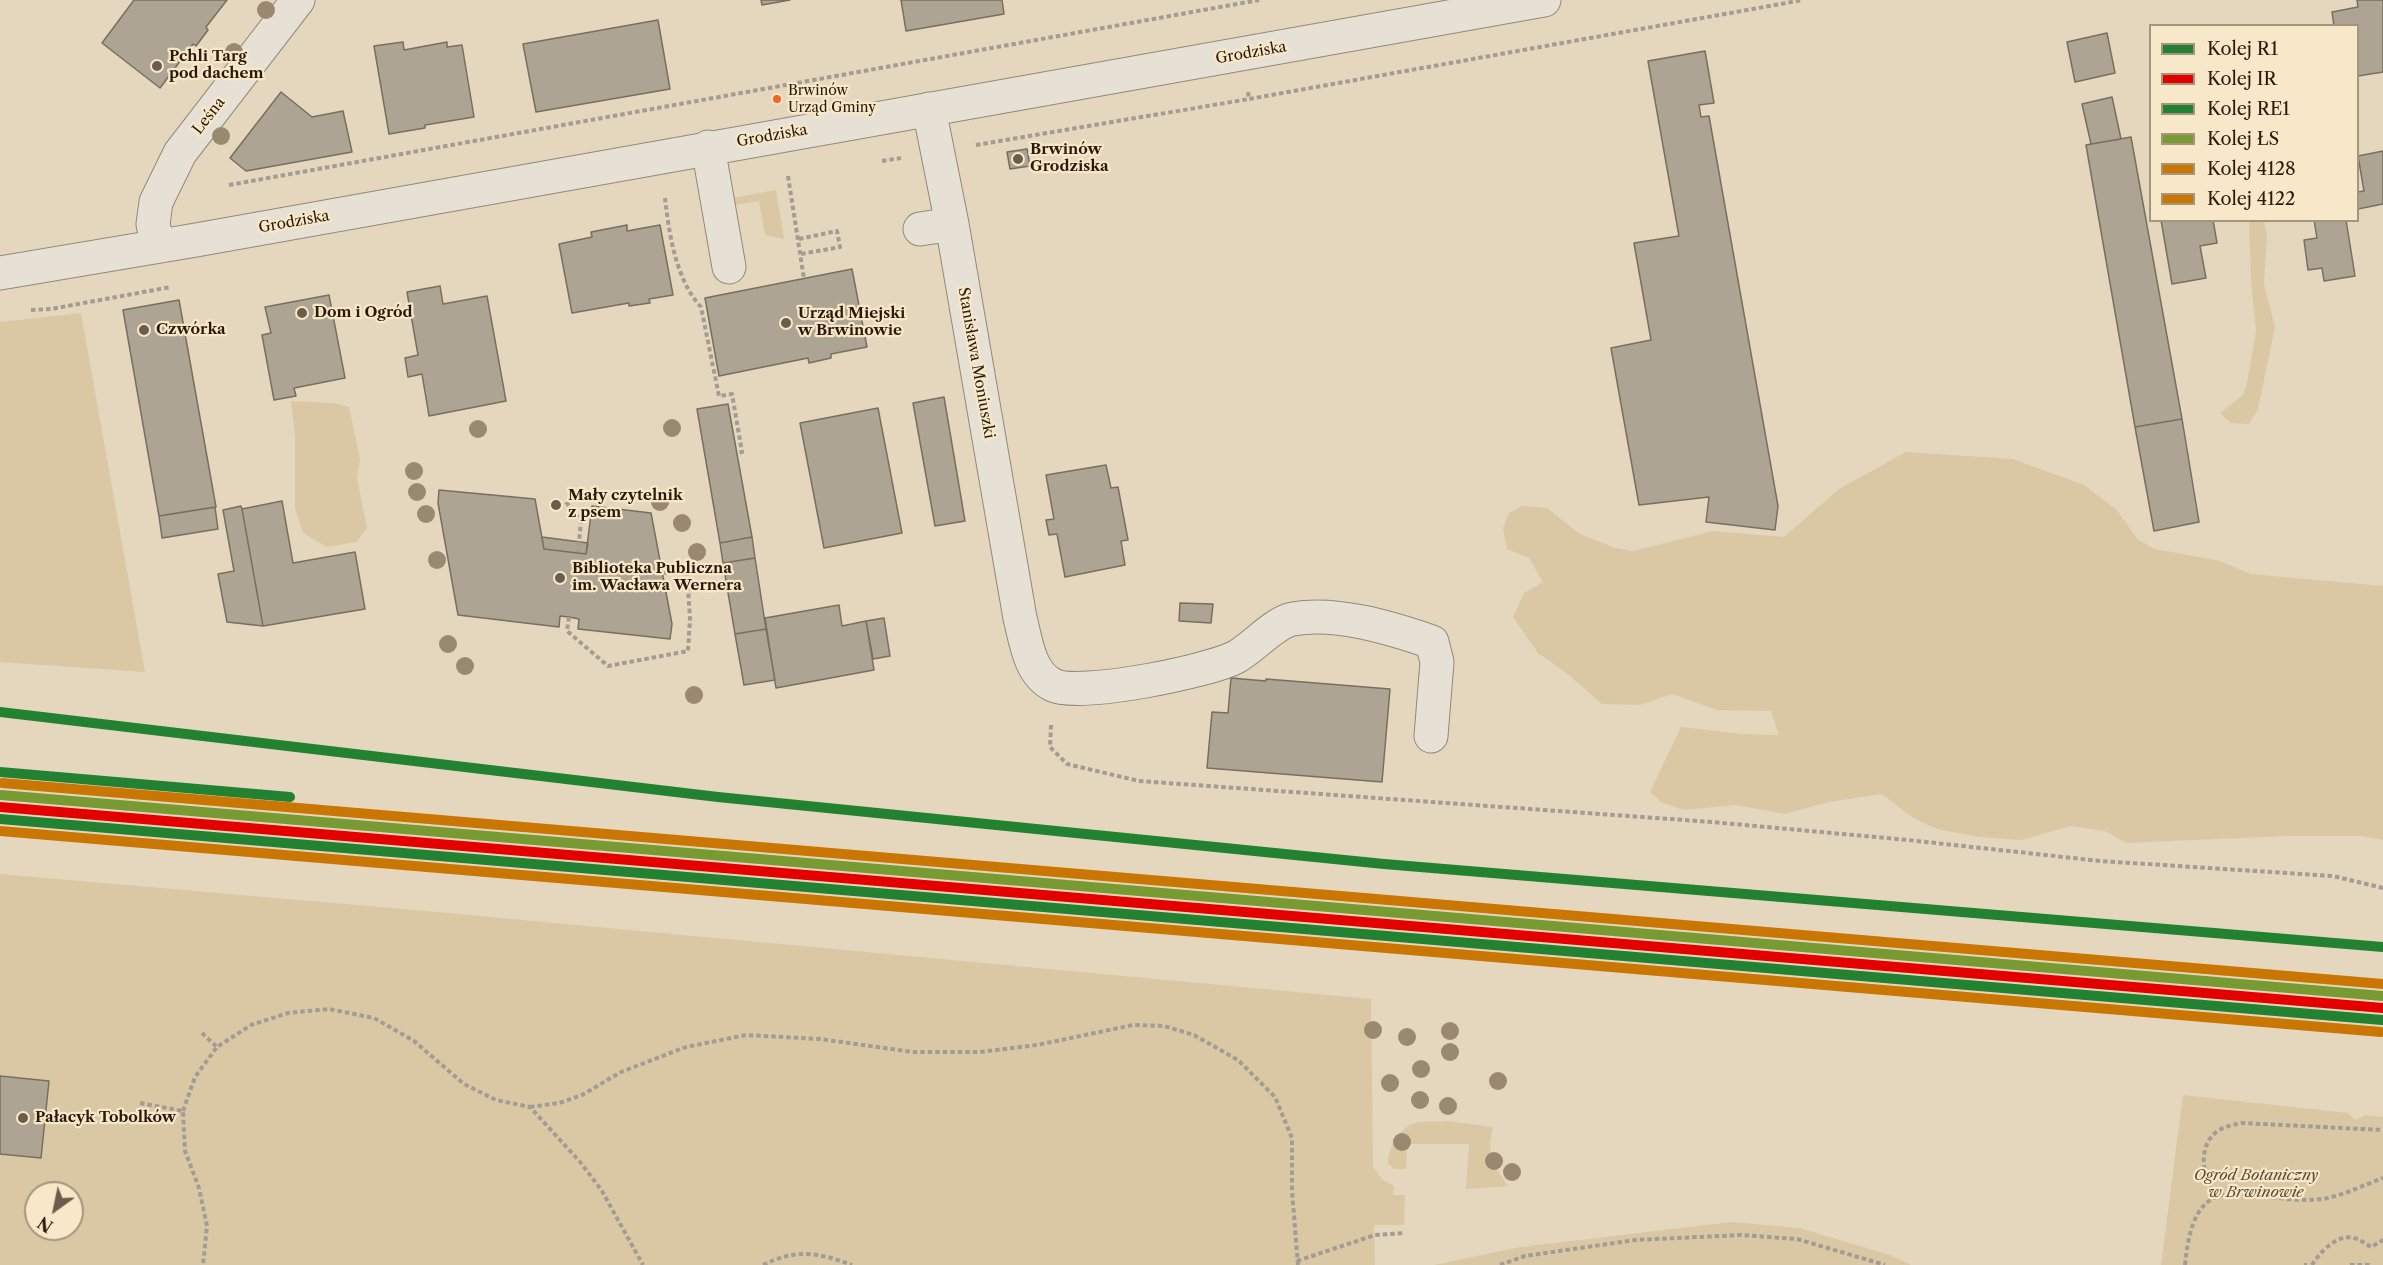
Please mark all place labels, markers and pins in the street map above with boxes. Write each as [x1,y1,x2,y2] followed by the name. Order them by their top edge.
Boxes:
[169,48,263,83] place label: Pchli Targ pod dachem
[150,59,164,73] marker: Pchli Targ pod dachem
[788,83,876,116] place label: Brwinów Urząd Gminy
[771,93,783,105] marker: Brwinów Urząd Gminy
[1030,141,1109,176] place label: Brwinów Grodziska
[1011,152,1025,166] marker: Brwinów Grodziska
[314,304,413,322] place label: Dom i Ogród
[798,305,905,340] place label: Urząd Miejski w Brwinowie
[295,306,309,320] marker: Dom i Ogród
[779,316,793,330] marker: Urząd Miejski w Brwinowie
[156,321,226,339] place label: Czwórka
[137,323,151,337] marker: Czwórka
[568,487,683,522] place label: Mały czytelnik z psem
[549,498,563,512] marker: Mały czytelnik z psem
[572,560,742,595] place label: Biblioteka Publiczna im. Wacława Wernera
[553,571,567,585] marker: Biblioteka Publiczna im. Wacława Wernera
[35,1109,176,1127] place label: Pałacyk Tobolków
[16,1111,30,1125] marker: Pałacyk Tobolków

